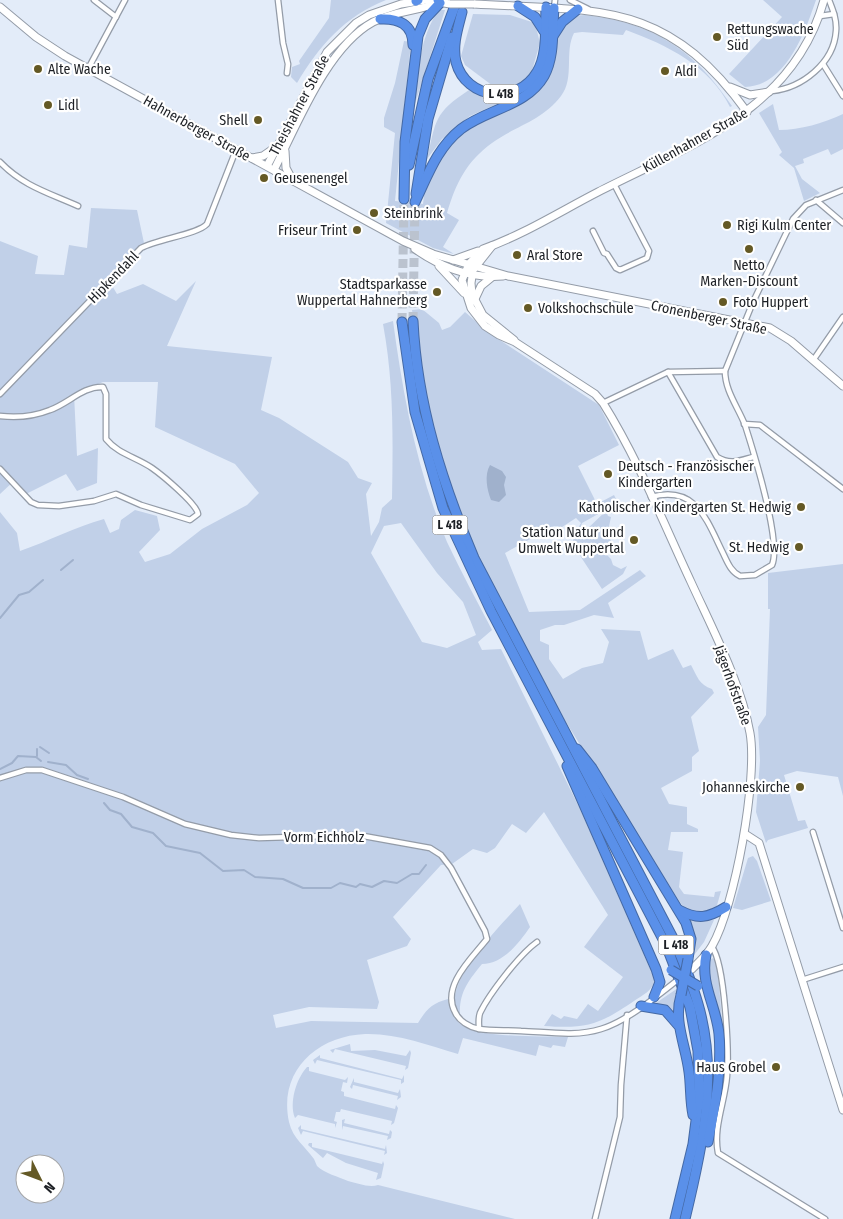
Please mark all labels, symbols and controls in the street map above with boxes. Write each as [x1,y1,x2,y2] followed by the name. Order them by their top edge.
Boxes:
[727,21,814,54] place label: Rettungswache Süd
[711,31,723,43] marker: Rettungswache Süd
[266,52,333,158] street label: Theishahner Straße
[48,61,111,78] place label: Alte Wache
[32,63,44,75] marker: Alte Wache
[675,63,697,80] place label: Aldi
[659,65,671,77] marker: Aldi
[484,85,518,104] road number: L 418
[140,92,253,165] street label: Hahnerberger Straße
[58,97,79,114] place label: Lidl
[42,99,54,111] marker: Lidl
[640,104,751,176] street label: Küllenhahner Straße
[219,112,248,129] place label: Shell
[252,114,264,126] marker: Shell
[274,170,348,187] place label: Geusenengel
[258,172,270,184] marker: Geusenengel
[384,205,443,222] place label: Steinbrink
[368,207,380,219] marker: Steinbrink
[737,217,831,234] place label: Rigi Kulm Center
[721,219,733,231] marker: Rigi Kulm Center
[278,222,347,239] place label: Friseur Trint
[351,224,363,236] marker: Friseur Trint
[743,243,755,255] marker: Netto Marken-Discount
[527,247,583,264] place label: Aral Store
[84,248,142,307] street label: Hipkendahl
[511,249,523,261] marker: Aral Store
[700,257,798,290] place label: Netto Marken-Discount
[297,276,427,309] place label: Stadtsparkasse Wuppertal Hahnerberg
[431,286,443,298] marker: Stadtsparkasse Wuppertal Hahnerberg
[733,294,809,311] place label: Foto Huppert
[717,296,729,308] marker: Foto Huppert
[649,297,769,338] street label: Cronenberger Straße
[538,300,634,317] place label: Volkshochschule
[522,302,534,314] marker: Volkshochschule
[618,458,754,491] place label: Deutsch - Französischer Kindergarten
[602,468,614,480] marker: Deutsch - Französischer Kindergarten
[578,499,791,516] place label: Katholischer Kindergarten St. Hedwig
[795,501,807,513] marker: Katholischer Kindergarten St. Hedwig
[432,516,468,534] road number: L 418
[518,524,624,557] place label: Station Natur und Umwelt Wuppertal
[628,534,640,546] marker: Station Natur und Umwelt Wuppertal
[729,539,789,556] place label: St. Hedwig
[793,541,805,553] marker: St. Hedwig
[710,643,755,728] street label: Jägerhofstraße
[702,779,790,796] place label: Johanneskirche
[794,781,806,793] marker: Johanneskirche
[284,829,365,846] street label: Vorm Eichholz
[658,936,694,954] road number: L 418
[696,1059,766,1076] place label: Haus Grobel
[770,1061,782,1073] marker: Haus Grobel
[15,1154,65,1204] north arrow
[40,1179,58,1196] text: N

